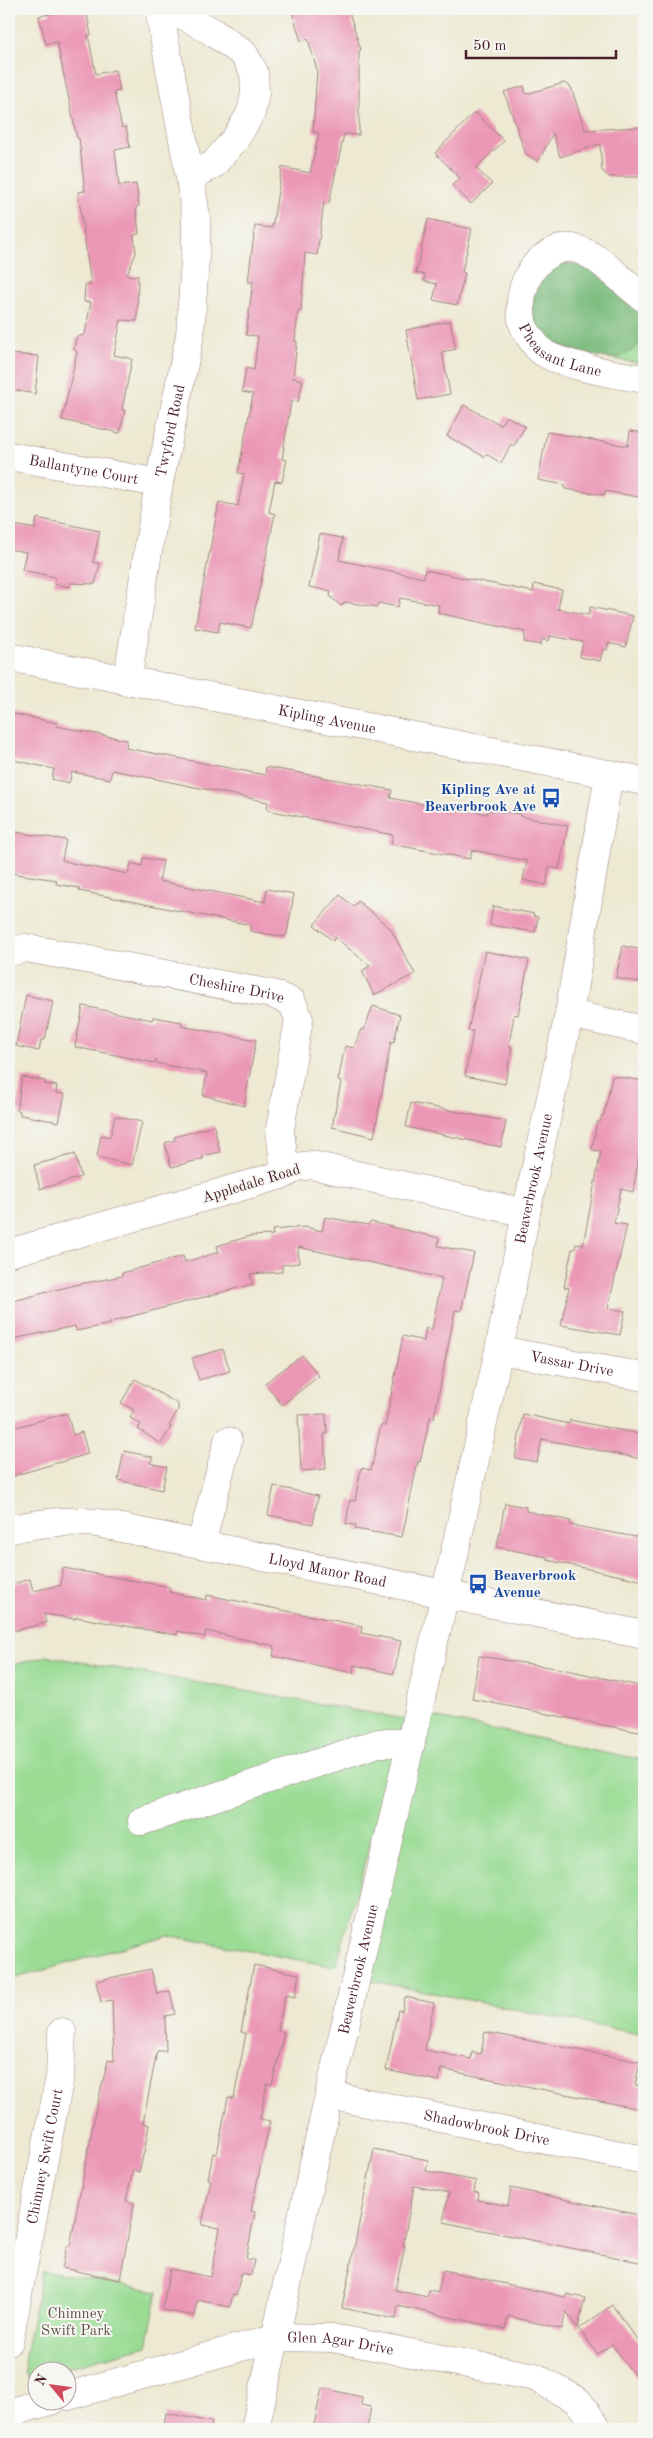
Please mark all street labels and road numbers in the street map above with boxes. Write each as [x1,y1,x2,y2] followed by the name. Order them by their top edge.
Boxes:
[515,321,603,380] street label: Pheasant Lane
[154,383,188,479] street label: Twyford Road
[28,454,139,488] street label: Ballantyne Court
[276,704,377,737] street label: Kipling Avenue
[187,973,286,1007] street label: Cheshire Drive
[514,1112,556,1246] street label: Beaverbrook Avenue
[201,1162,302,1206] street label: Appledale Road
[528,1350,615,1380] street label: Vassar Drive
[267,1552,388,1591] street label: Lloyd Manor Road
[337,1903,382,2036] street label: Beaverbrook Avenue
[26,2088,66,2226] street label: Chimney Swift Court
[422,2109,551,2149] street label: Shadowbrook Drive
[287,2331,395,2359] street label: Glen Agar Drive

